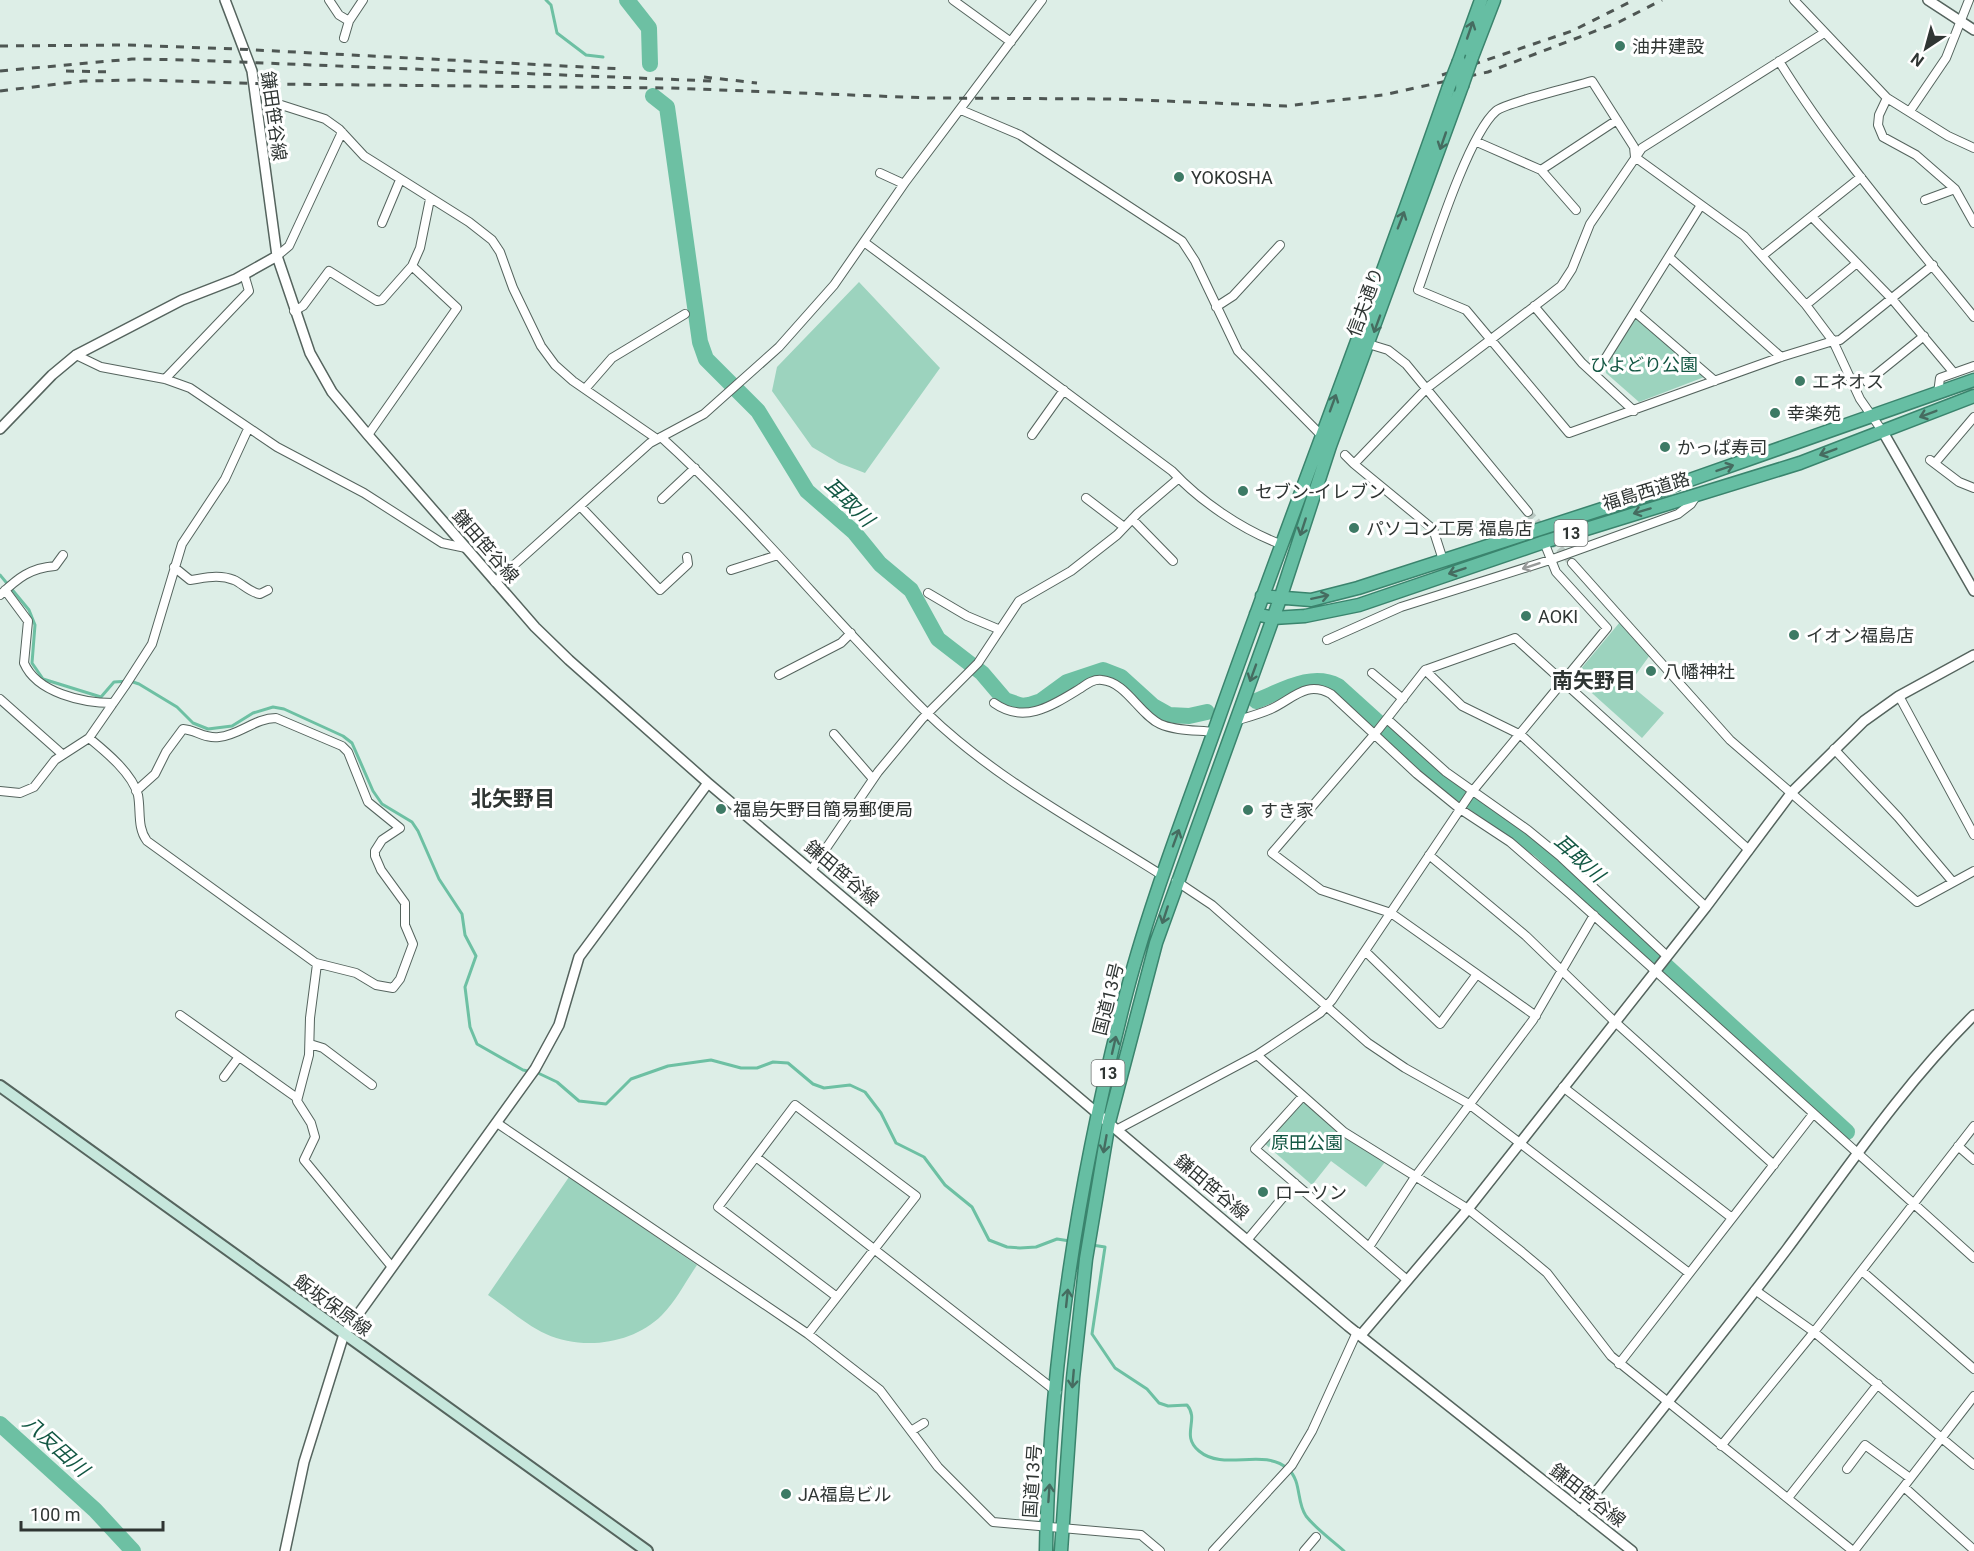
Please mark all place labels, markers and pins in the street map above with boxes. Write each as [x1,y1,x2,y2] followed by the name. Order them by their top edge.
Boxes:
[1632,36,1704,57] place label: 油井建設
[1613,39,1627,53] marker: 油井建設
[1191,167,1273,188] place label: YOKOSHA
[1172,170,1186,184] marker: YOKOSHA
[1812,371,1884,392] place label: エネオス
[1793,374,1807,388] marker: エネオス
[1787,403,1841,424] place label: 幸楽苑
[1768,406,1782,420] marker: 幸楽苑
[1677,437,1767,458] place label: かっぱ寿司
[1658,440,1672,454] marker: かっぱ寿司
[1255,481,1386,502] place label: セブン-イレブン
[1236,484,1250,498] marker: セブン-イレブン
[1366,518,1532,539] place label: パソコン工房 福島店
[1347,521,1361,535] marker: パソコン工房 福島店
[1538,606,1578,627] place label: AOKI
[1519,609,1533,623] marker: AOKI
[1806,625,1914,646] place label: イオン福島店
[1787,628,1801,642] marker: イオン福島店
[1663,661,1735,682] place label: 八幡神社
[1644,664,1658,678] marker: 八幡神社
[733,799,913,820] place label: 福島矢野目簡易郵便局
[1260,800,1314,821] place label: すき家
[714,802,728,816] marker: 福島矢野目簡易郵便局
[1241,803,1255,817] marker: すき家
[1275,1182,1347,1203] place label: ローソン
[1256,1185,1270,1199] marker: ローソン
[798,1484,891,1505] place label: JA福島ビル
[779,1487,793,1501] marker: JA福島ビル

